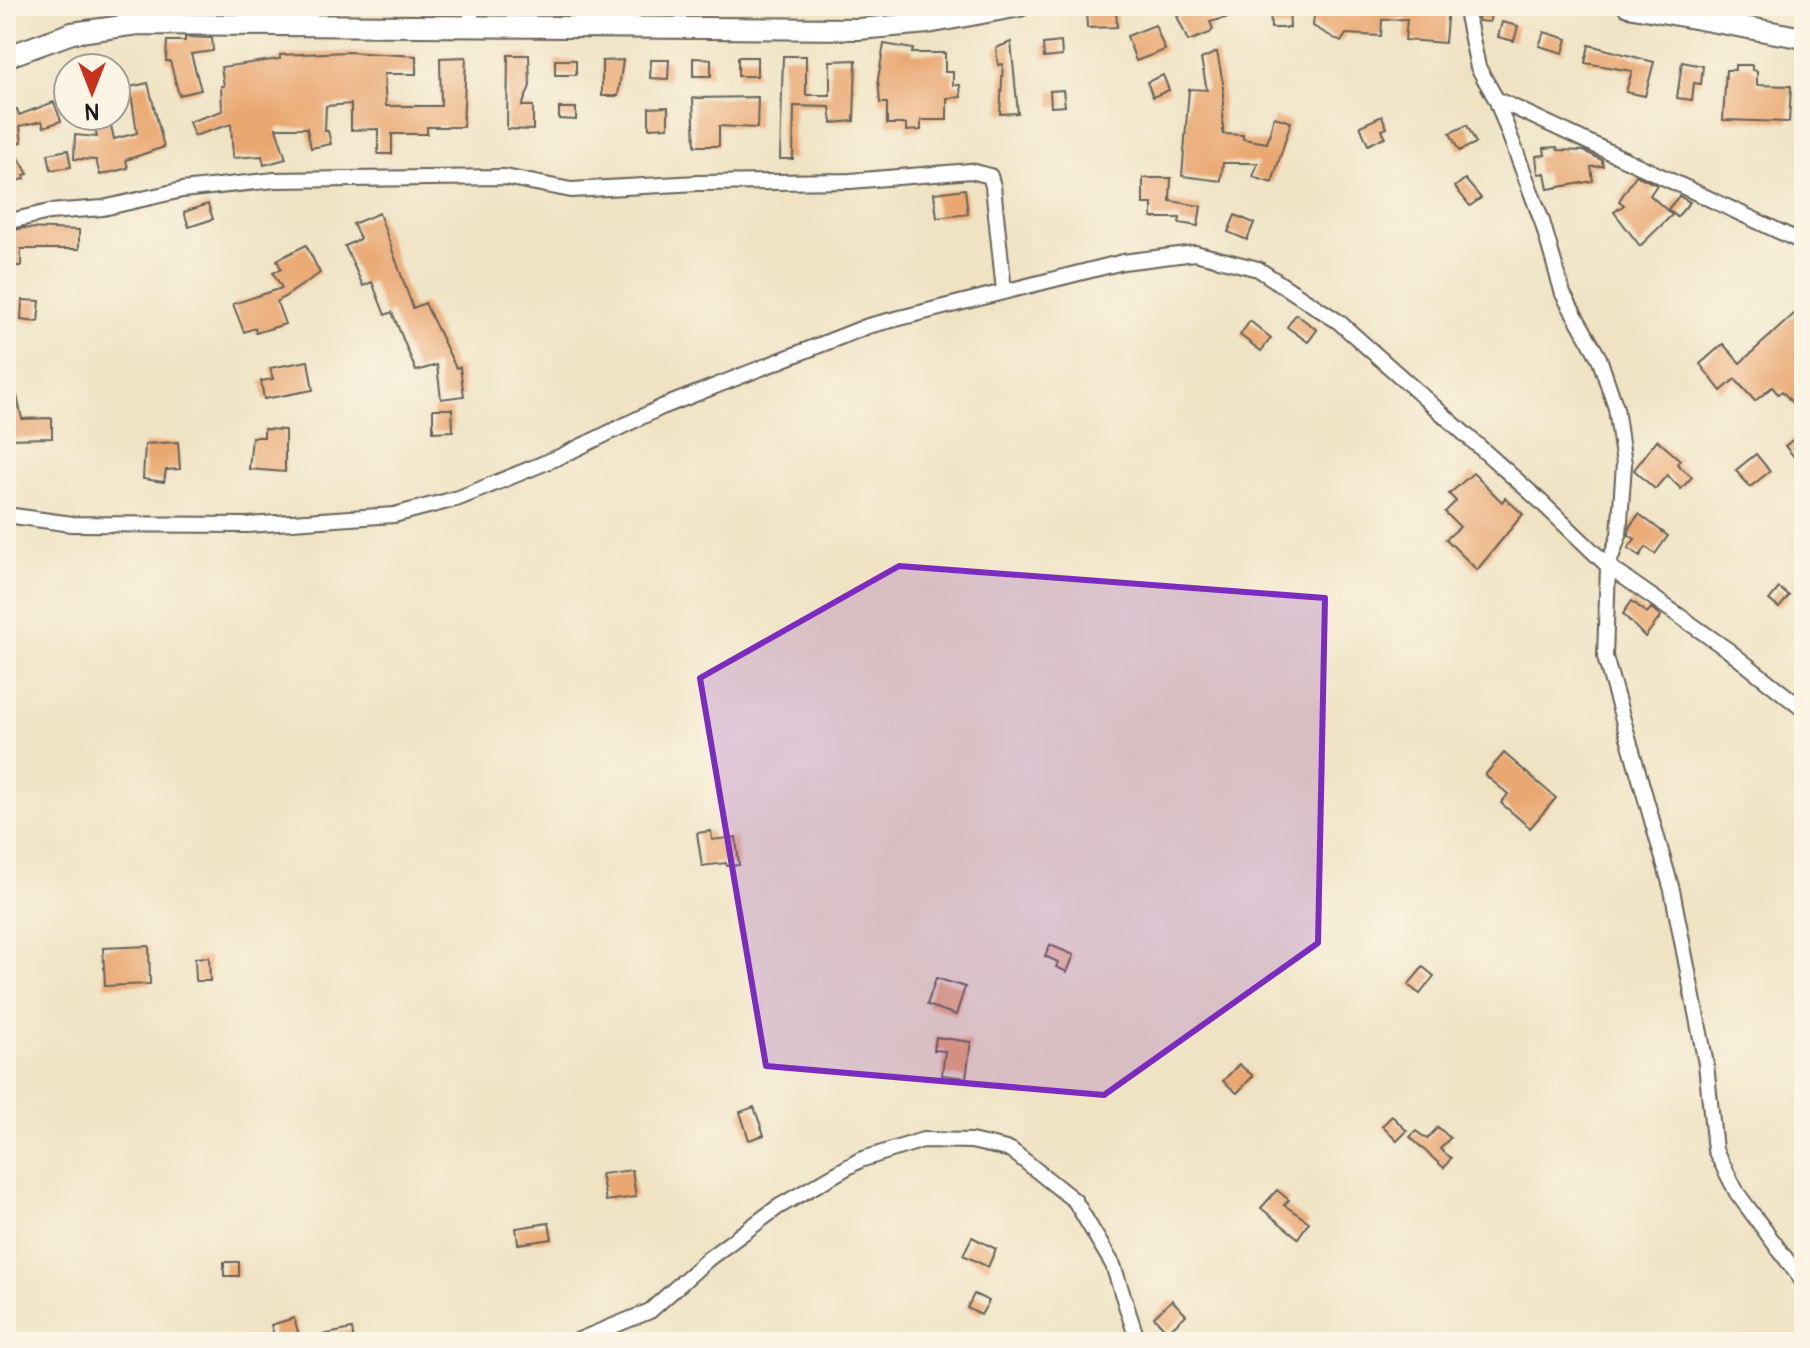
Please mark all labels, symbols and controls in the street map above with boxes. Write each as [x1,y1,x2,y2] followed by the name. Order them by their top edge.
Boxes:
[52,52,132,132] north arrow
[84,97,99,125] text: N

